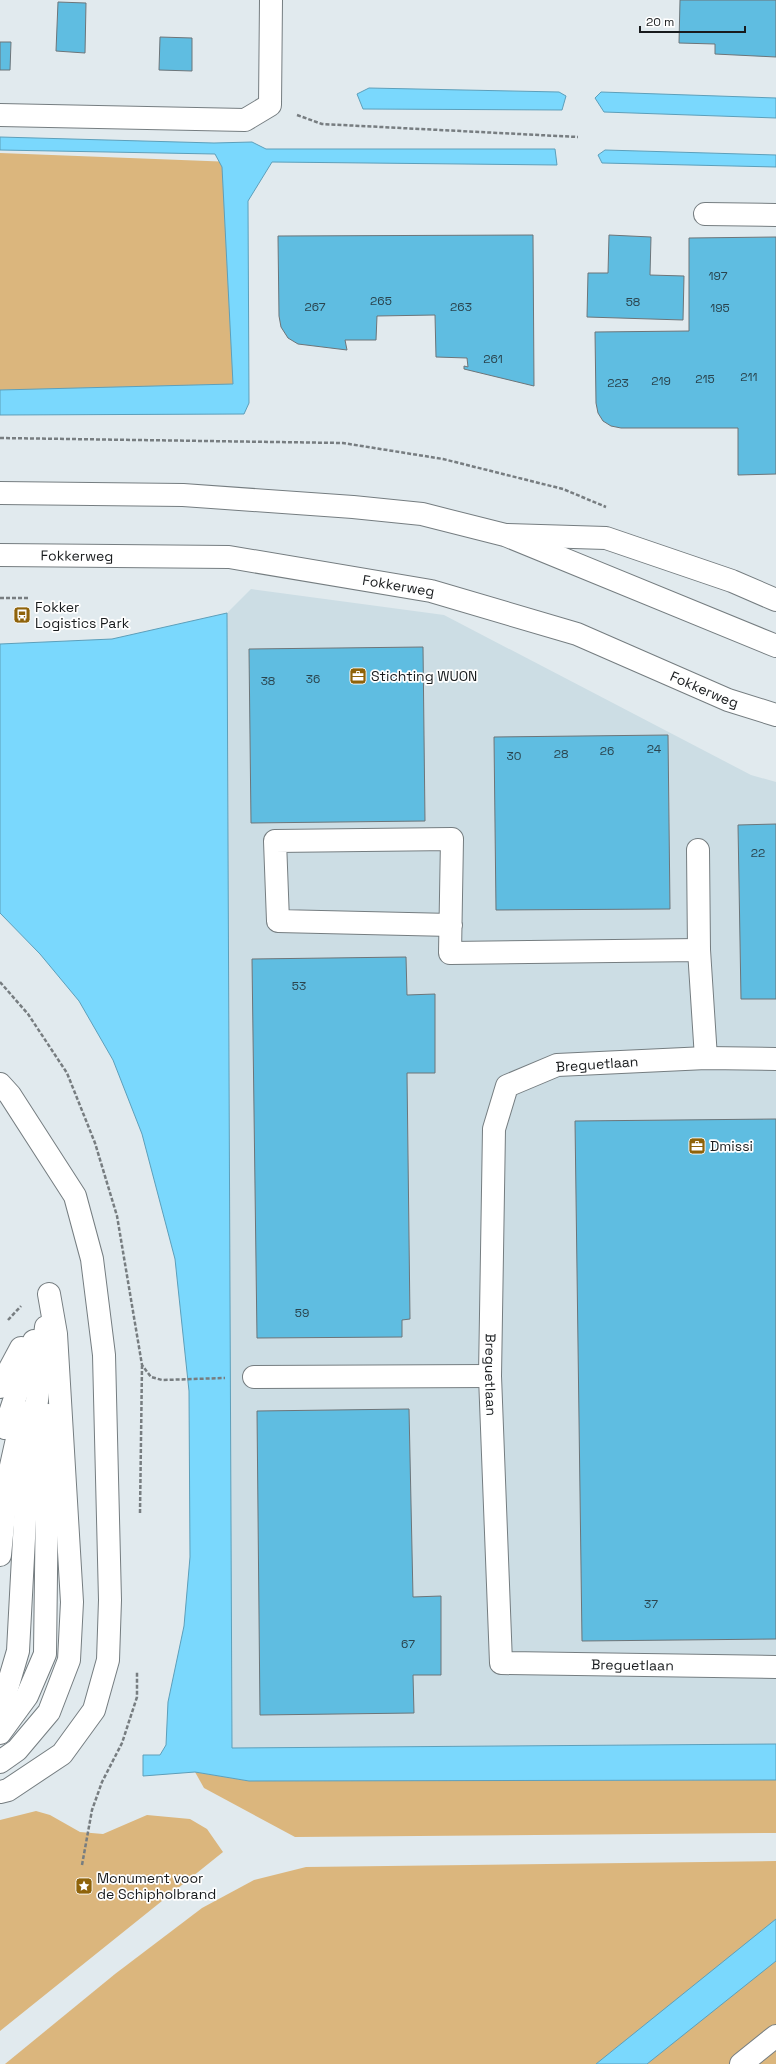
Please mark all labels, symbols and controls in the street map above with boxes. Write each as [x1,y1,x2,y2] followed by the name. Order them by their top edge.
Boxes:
[640,8,745,34] scale bar
[646,14,674,30] text: 20 m
[709,268,728,284] house number: 197
[370,293,392,309] house number: 265
[626,294,640,310] house number: 58
[304,299,326,315] house number: 267
[450,299,472,315] house number: 263
[710,300,730,316] house number: 195
[483,351,503,367] house number: 261
[740,369,758,385] house number: 211
[695,371,715,387] house number: 215
[651,373,671,389] house number: 219
[607,375,629,391] house number: 223
[41,546,113,565] street label: Fokkerweg
[361,571,436,600] street label: Fokkerweg
[35,598,130,632] place label: Fokker Logistics Park
[12,605,32,625] bus stop icon: Fokker Logistics Park
[348,666,368,686] office icon: Stichting WUON
[371,667,477,685] place label: Stichting WUON
[667,667,741,712] street label: Fokkerweg
[306,671,320,687] house number: 36
[261,673,275,689] house number: 38
[647,741,662,757] house number: 24
[600,743,614,759] house number: 26
[554,746,568,762] house number: 28
[507,748,521,764] house number: 30
[751,845,765,861] house number: 22
[292,978,306,994] house number: 53
[555,1052,639,1076] street label: Breguetlaan
[687,1136,707,1156] office icon: Dmissi
[710,1137,753,1155] place label: Dmissi
[295,1305,309,1321] house number: 59
[481,1333,501,1416] street label: Breguetlaan
[644,1596,658,1612] house number: 37
[401,1636,415,1652] house number: 67
[591,1655,674,1675] street label: Breguetlaan
[97,1869,216,1903] place label: Monument voor de Schipholbrand
[74,1876,94,1896] place icon: Monument voor de Schipholbrand

